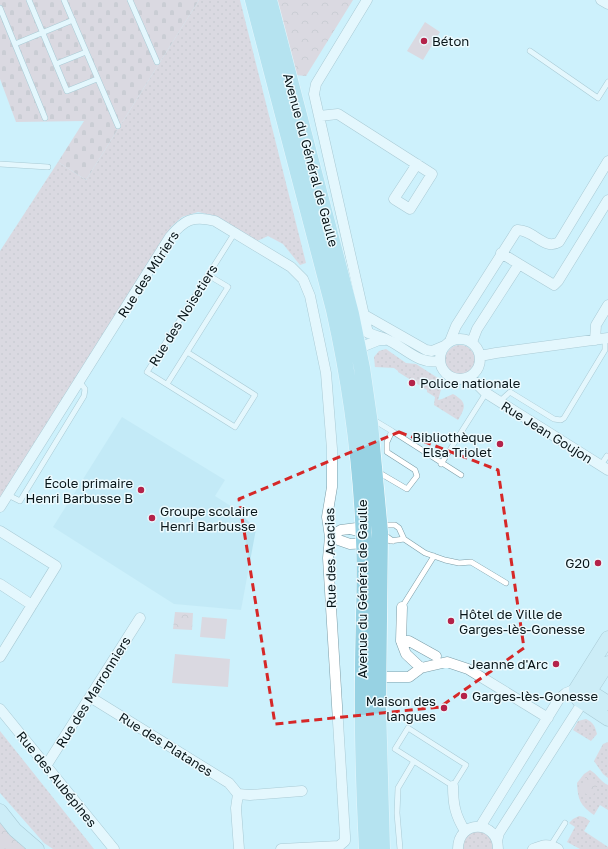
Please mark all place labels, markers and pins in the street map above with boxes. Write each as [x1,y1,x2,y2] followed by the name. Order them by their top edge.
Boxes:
[432,33,469,49] place label: Béton
[419,36,429,46] marker: Béton
[420,375,520,391] place label: Police nationale
[407,378,417,388] marker: Police nationale
[412,429,492,460] place label: Bibliothèque Elsa Triolet
[495,439,505,449] marker: Bibliothèque Elsa Triolet
[26,475,133,506] place label: École primaire Henri Barbusse B
[136,485,146,495] marker: École primaire Henri Barbusse B
[160,503,258,534] place label: Groupe scolaire Henri Barbusse
[147,513,157,523] marker: Groupe scolaire Henri Barbusse
[565,555,590,571] place label: G20
[593,558,603,568] marker: G20
[459,606,585,637] place label: Hôtel de Ville de Garges-lès-Gonesse
[446,616,456,626] marker: Hôtel de Ville de Garges-lès-Gonesse
[469,656,548,672] place label: Jeanne d'Arc
[551,659,561,669] marker: Jeanne d'Arc
[472,688,598,704] place label: Garges-lès-Gonesse
[459,691,469,701] marker: Garges-lès-Gonesse
[366,693,436,724] place label: Maison des langues
[439,703,449,713] marker: Maison des langues

